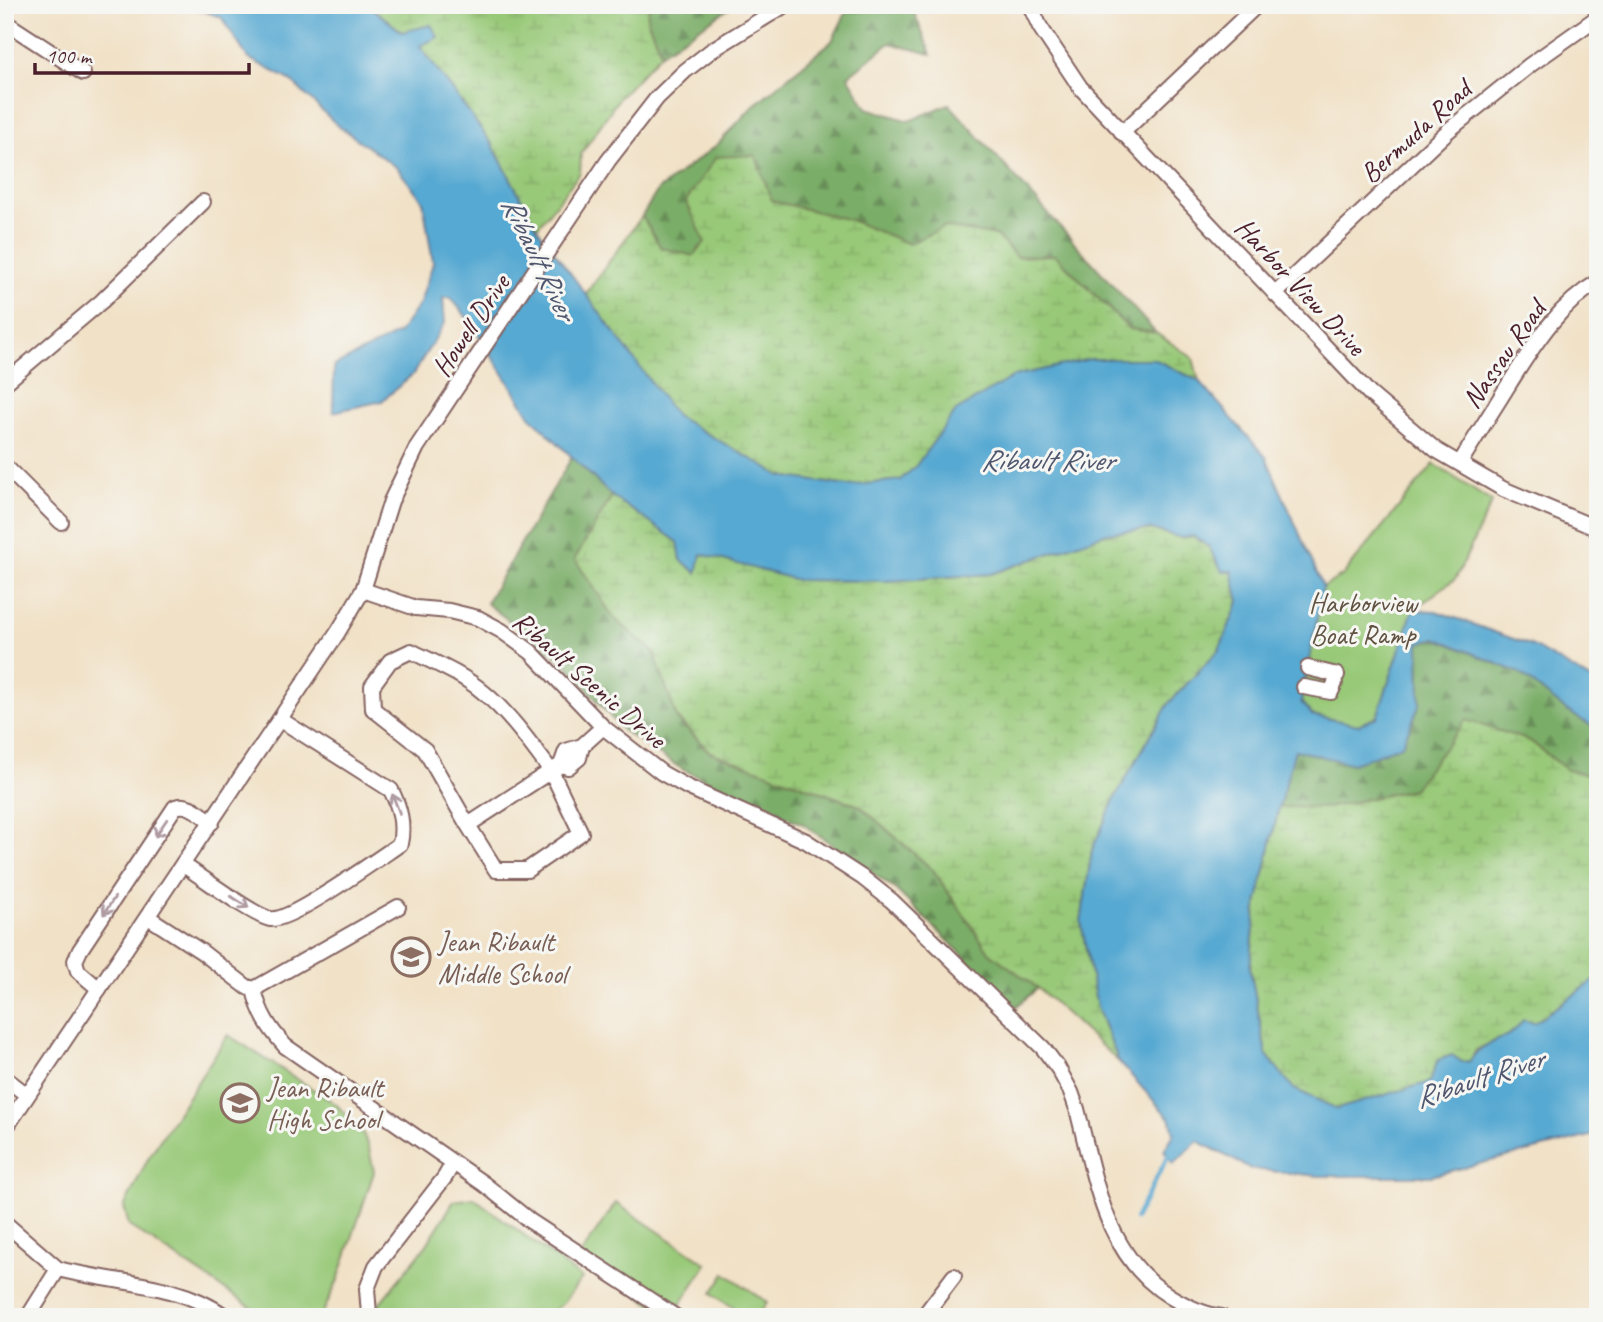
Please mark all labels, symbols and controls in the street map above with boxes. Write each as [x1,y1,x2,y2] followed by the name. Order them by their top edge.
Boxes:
[35,32,248,76] scale bar
[46,43,93,69] text: 100 m
[1353,70,1481,190] street label: Bermuda Road
[493,190,587,330] water label: Ribault River
[1228,210,1375,364] street label: Harbor View Drive
[424,266,518,383] street label: Howell Drive
[1454,290,1555,415] street label: Nassau Road
[981,441,1118,479] water label: Ribault River
[1309,585,1420,652] park label: Harborview Boat Ramp
[506,603,675,757] street label: Ribault Scenic Drive
[389,794,402,815] one-way arrow
[153,818,168,837] one-way arrow
[230,895,250,909] one-way arrow
[102,896,116,916] one-way arrow
[436,924,572,991] place label: Jean Ribault Middle School
[390,936,432,978] school or university icon: Jean Ribault Middle School
[1410,1038,1552,1117] water label: Ribault River
[265,1070,386,1137] place label: Jean Ribault High School
[219,1082,261,1124] school or university icon: Jean Ribault High School

